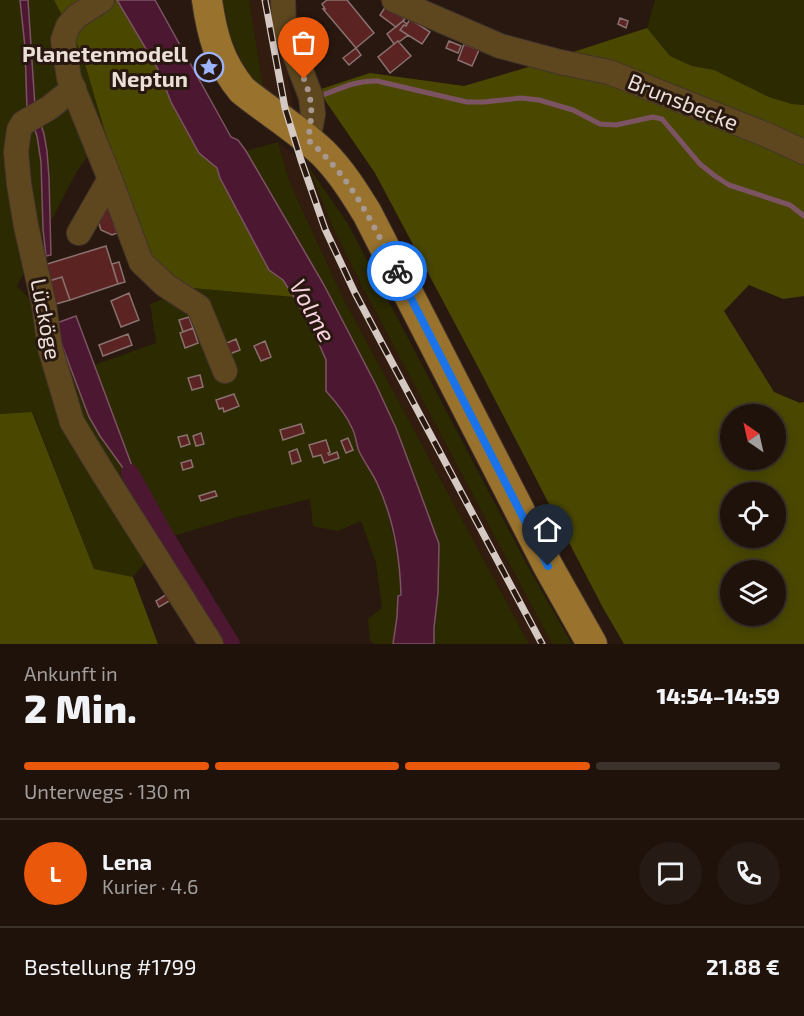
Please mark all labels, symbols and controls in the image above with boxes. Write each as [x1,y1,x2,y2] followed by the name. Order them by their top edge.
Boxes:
[278,17,329,79] pin
[287,26,320,59] icon: bag
[22,40,189,91] place label: Planetenmodell Neptun
[193,51,225,83] place icon: Planetenmodell Neptun
[624,67,742,135] street label: Brunsbecke
[367,241,427,301] courier
[381,255,414,288] icon: bike
[284,273,343,347] water label: Volme
[26,276,68,362] street label: Lücköge
[720,404,786,470] north arrow
[720,404,786,626] map controls
[720,482,786,548] button: locate
[522,504,573,566] pin
[531,513,564,546] icon: home
[720,560,786,626] button: layers
[24,661,118,685] text: Ankunft in
[656,682,780,708] text: 14:54–14:59
[24,684,137,731] text: 2 Min.
[24,779,191,803] text: Unterwegs · 130 m
[639,842,702,905] button: chat
[717,842,780,905] button: phone
[102,848,152,874] text: Lena
[50,860,61,886] text: L
[102,874,198,898] text: Kurier · 4.6
[24,953,197,979] text: Bestellung #1799
[706,953,780,979] text: 21.88 €

